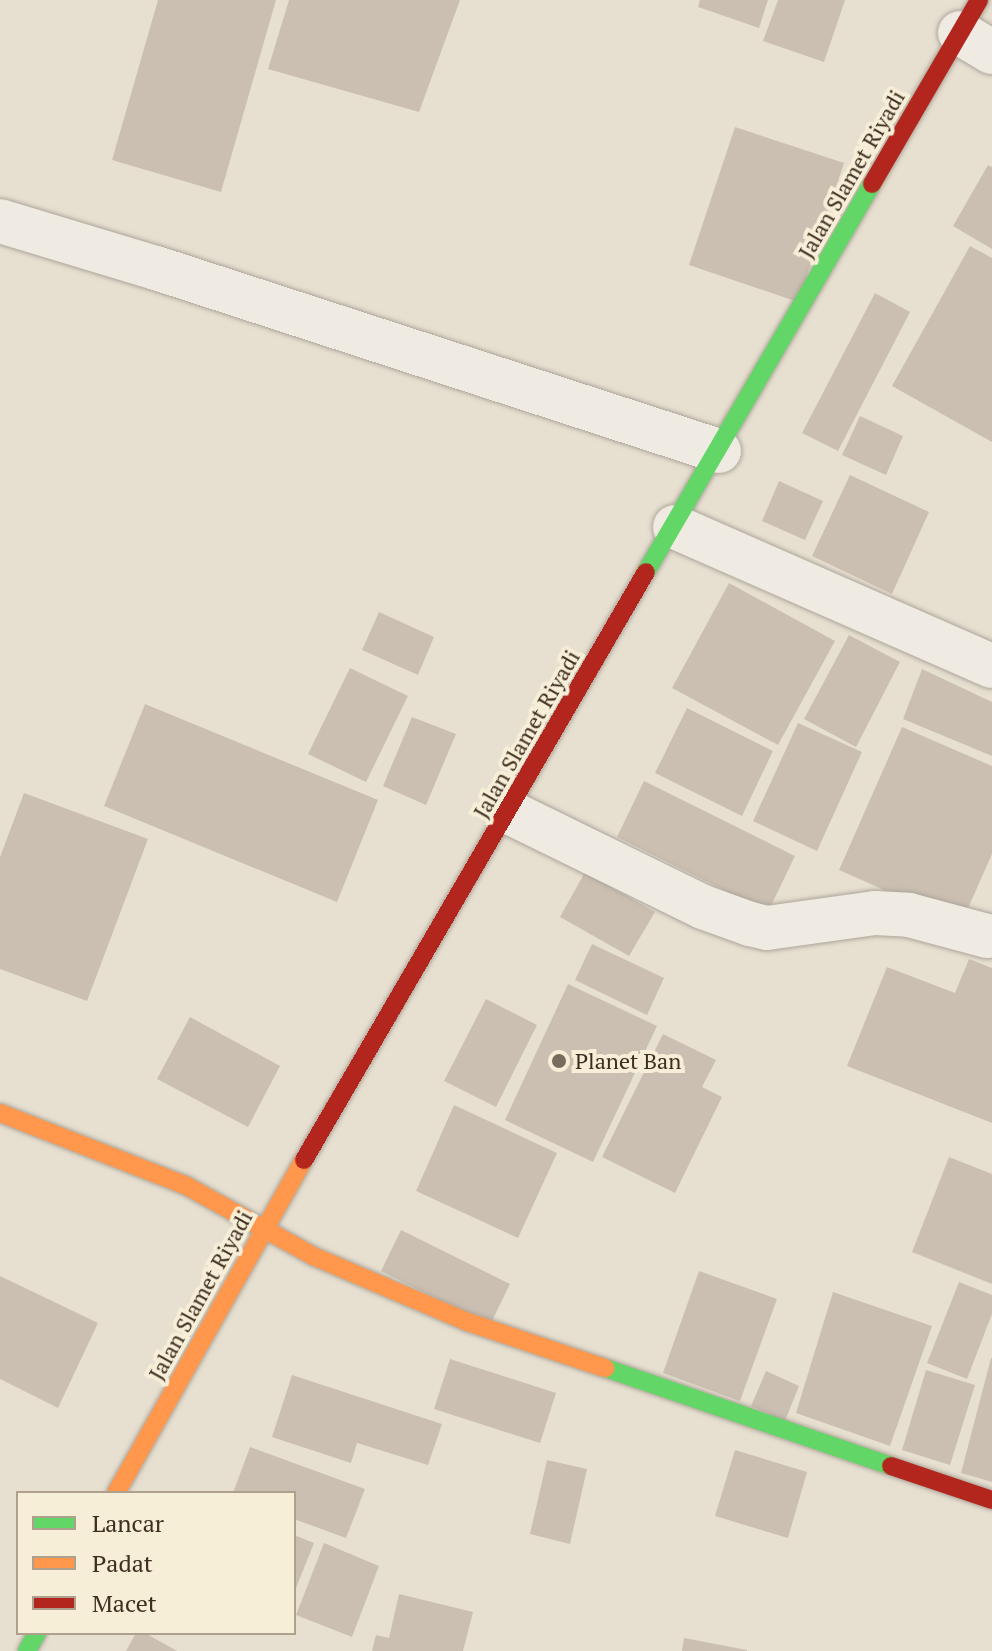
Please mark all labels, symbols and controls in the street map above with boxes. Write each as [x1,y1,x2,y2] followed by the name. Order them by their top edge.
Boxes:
[792,85,910,263] street label: Jalan Slamet Riyadi
[467,645,585,823] street label: Jalan Slamet Riyadi
[575,1048,681,1074] place label: Planet Ban
[550,1052,568,1070] marker: Planet Ban
[143,1206,257,1384] street label: Jalan Slamet Riyadi
[16,1491,296,1635] legend
[92,1507,164,1539] text: Lancar
[92,1547,153,1579] text: Padat
[92,1587,157,1619] text: Macet

